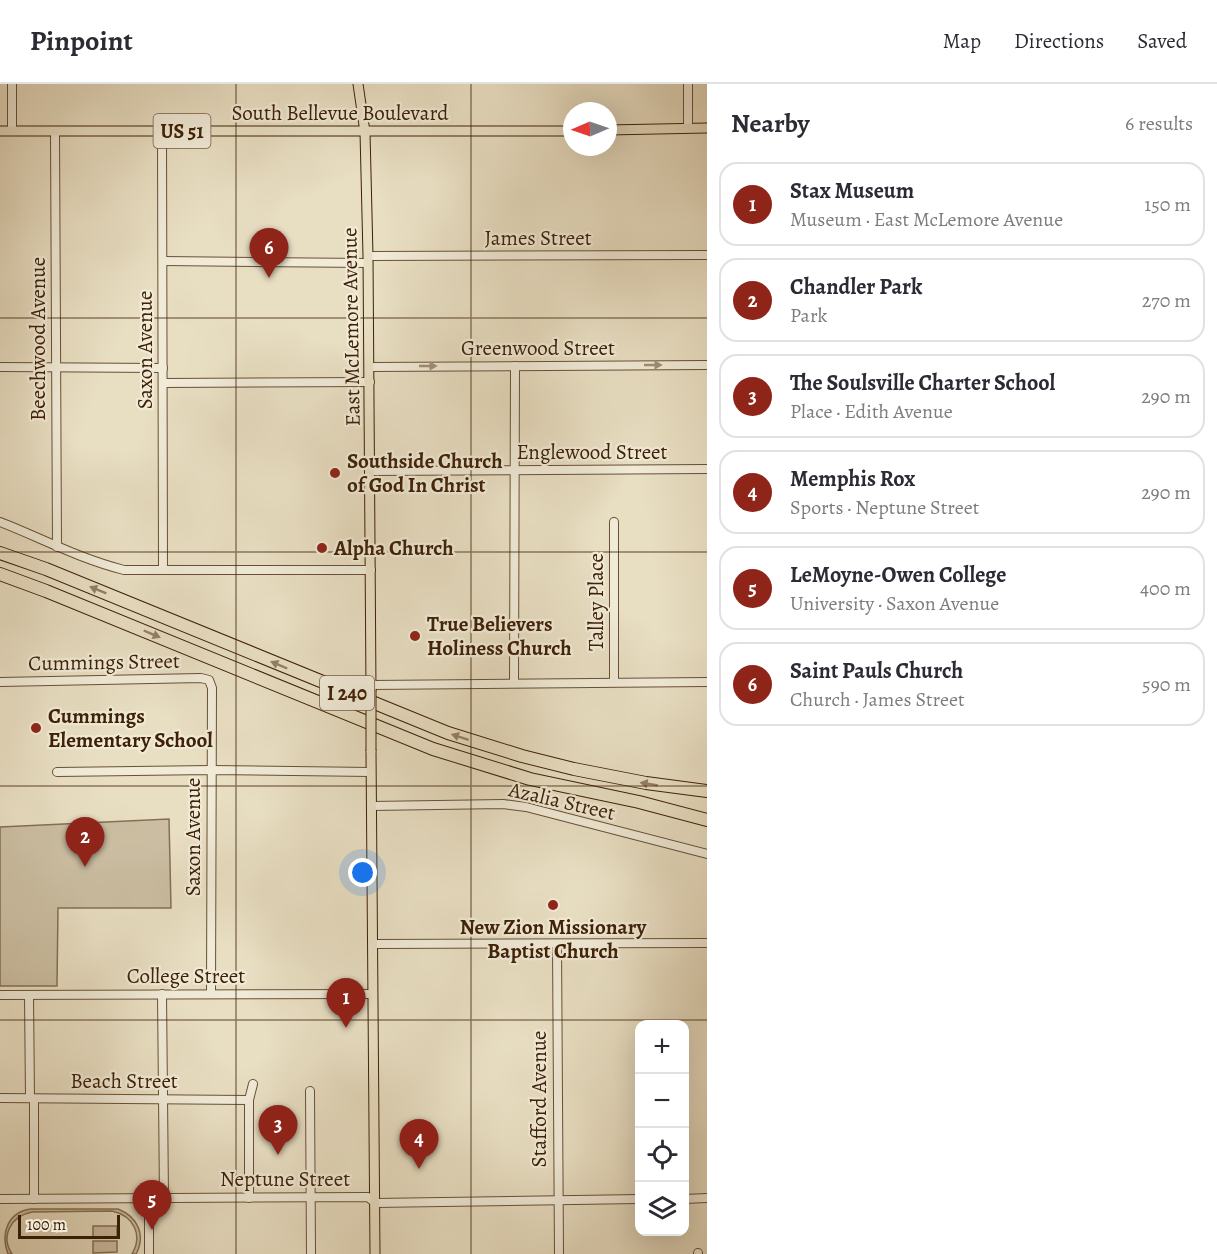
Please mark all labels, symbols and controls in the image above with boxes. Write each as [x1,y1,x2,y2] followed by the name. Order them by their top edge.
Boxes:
[30,22,133,60] text: Pinpoint
[943,27,981,55] text: Map
[1014,27,1104,55] text: Directions
[1137,27,1187,55] text: Saved
[231,99,449,127] street label: South Bellevue Boulevard
[563,102,617,156] north arrow
[731,106,810,141] text: Nearby
[1125,110,1193,137] text: 6 results
[154,114,210,148] road number: US 51
[790,176,914,206] text: Stax Museum
[749,191,756,218] text: 1
[1144,191,1191,218] text: 150 m
[790,206,1063,233] text: Museum · East McLemore Avenue
[484,224,592,252] street label: James Street
[335,227,367,427] street label: East McLemore Avenue
[250,228,288,278] pin: 6
[24,257,52,421] street label: Beechwood Avenue
[790,272,922,302] text: Chandler Park
[748,287,757,314] text: 2
[1142,287,1191,314] text: 270 m
[131,291,159,409] street label: Saxon Avenue
[790,302,828,329] text: Park
[461,334,615,362] street label: Greenwood Street
[644,360,663,370] one-way arrow
[419,361,438,371] one-way arrow
[790,368,1055,398] text: The Soulsville Charter School
[748,383,757,410] text: 3
[1141,383,1191,410] text: 290 m
[790,398,953,425] text: Place · Edith Avenue
[517,438,667,466] street label: Englewood Street
[347,447,503,499] place label: Southside Church of God In Christ
[790,464,915,494] text: Memphis Rox
[328,466,342,480] marker: Southside Church of God In Christ
[748,479,757,506] text: 4
[1141,479,1191,506] text: 290 m
[790,494,979,521] text: Sports · Neptune Street
[333,534,454,562] place label: Alpha Church
[315,541,329,555] marker: Alpha Church
[582,553,610,651] street label: Talley Place
[790,560,1006,590] text: LeMoyne-Owen College
[748,575,757,602] text: 5
[1140,575,1191,602] text: 400 m
[89,585,107,595] one-way arrow
[790,590,999,617] text: University · Saxon Avenue
[427,610,572,662] place label: True Believers Holiness Church
[408,629,422,643] marker: True Believers Holiness Church
[143,630,161,639] one-way arrow
[28,647,180,677] street label: Cummings Street
[790,656,963,686] text: Saint Pauls Church
[269,660,287,670] one-way arrow
[748,671,757,698] text: 6
[1142,671,1191,698] text: 590 m
[320,676,374,710] road number: I 240
[790,686,965,713] text: Church · James Street
[48,702,213,754] place label: Cummings Elementary School
[29,721,43,735] marker: Cummings Elementary School
[451,732,469,741] one-way arrow
[505,775,618,827] street label: Azalia Street
[179,778,207,896] street label: Saxon Avenue
[639,779,658,788] one-way arrow
[66,818,104,867] pin: 2
[348,858,377,887] your location
[546,898,560,912] marker: New Zion Missionary Baptist Church
[460,913,648,965] place label: New Zion Missionary Baptist Church
[127,962,245,990] street label: College Street
[326,978,366,1028] pin: 1
[635,1020,689,1236] map controls
[635,1020,689,1074] button: +
[525,1031,553,1167] street label: Stafford Avenue
[70,1067,178,1095] street label: Beach Street
[635,1074,689,1128] button: −
[258,1106,298,1155] pin: 3
[400,1120,438,1169] pin: 4
[635,1128,689,1182] button: locate
[220,1165,350,1193] street label: Neptune Street
[132,1180,172,1230] pin: 5
[635,1182,689,1236] button: layers
[18,1212,120,1240] scale bar
[27,1214,66,1236] text: 100 m

